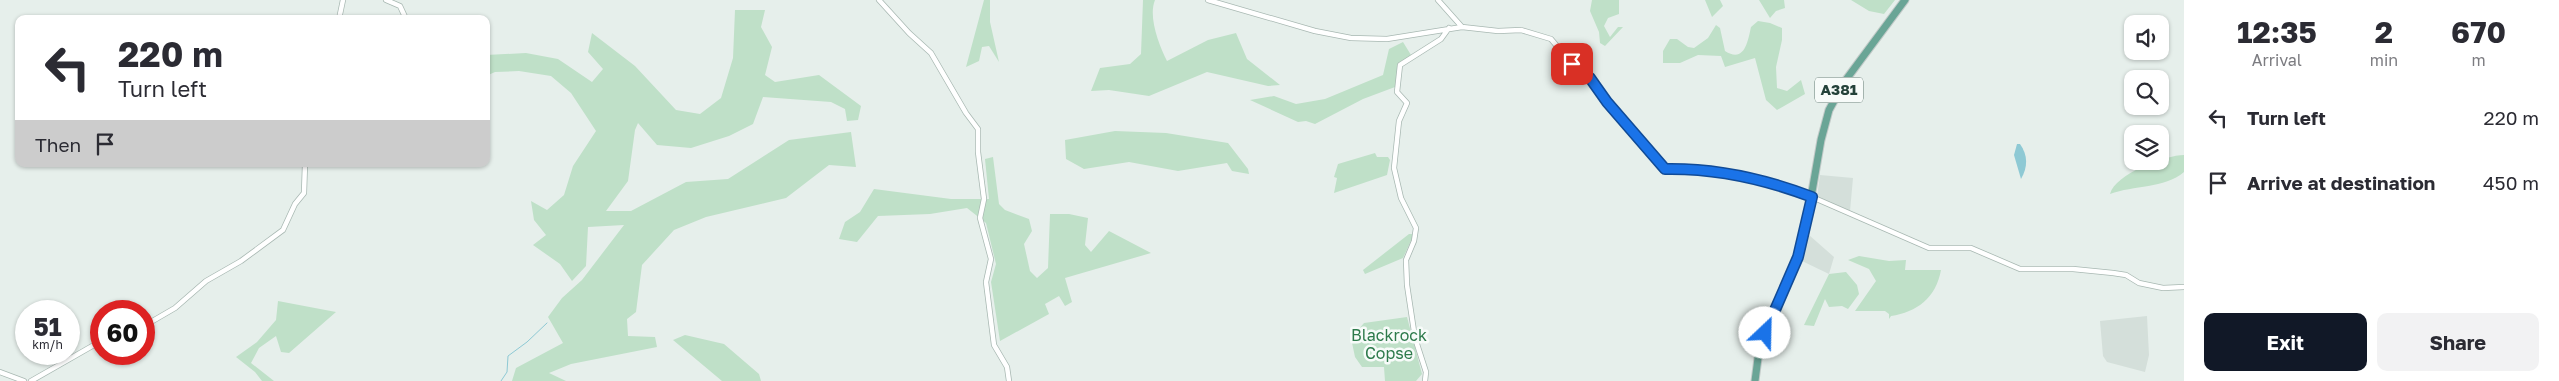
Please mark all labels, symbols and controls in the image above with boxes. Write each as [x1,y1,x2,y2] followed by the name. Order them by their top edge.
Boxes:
[2237,14,2317,50] text: 12:35
[2375,14,2393,50] text: 2
[2451,14,2506,50] text: 670
[2124,15,2169,170] map controls
[2124,15,2169,60] button: sound
[118,33,223,75] text: 220 m
[35,35,100,100] icon: left
[1551,43,1593,85] pin
[1558,50,1586,78] icon: arrive
[2252,50,2302,70] text: Arrival
[2370,50,2398,70] text: min
[2471,50,2486,70] text: m
[2124,70,2169,115] button: search
[118,75,207,102] text: Turn left
[1815,78,1863,102] road number: A381
[2204,104,2232,132] icon: left
[2247,106,2326,129] text: Turn left
[2484,106,2539,129] text: 220 m
[2124,125,2169,170] button: layers
[91,130,119,158] icon: arrive
[35,133,81,156] text: Then
[2204,169,2232,197] icon: arrive
[2247,171,2435,194] text: Arrive at destination
[2483,171,2539,194] text: 450 m
[90,300,155,365] speed limit sign: 60
[1738,306,1790,358] position arrow
[33,311,62,342] text: 51
[2204,313,2367,371] button: Exit
[2377,313,2539,371] button: Share
[1351,325,1427,363] park label: Blackrock Copse
[32,337,63,352] text: km/h

